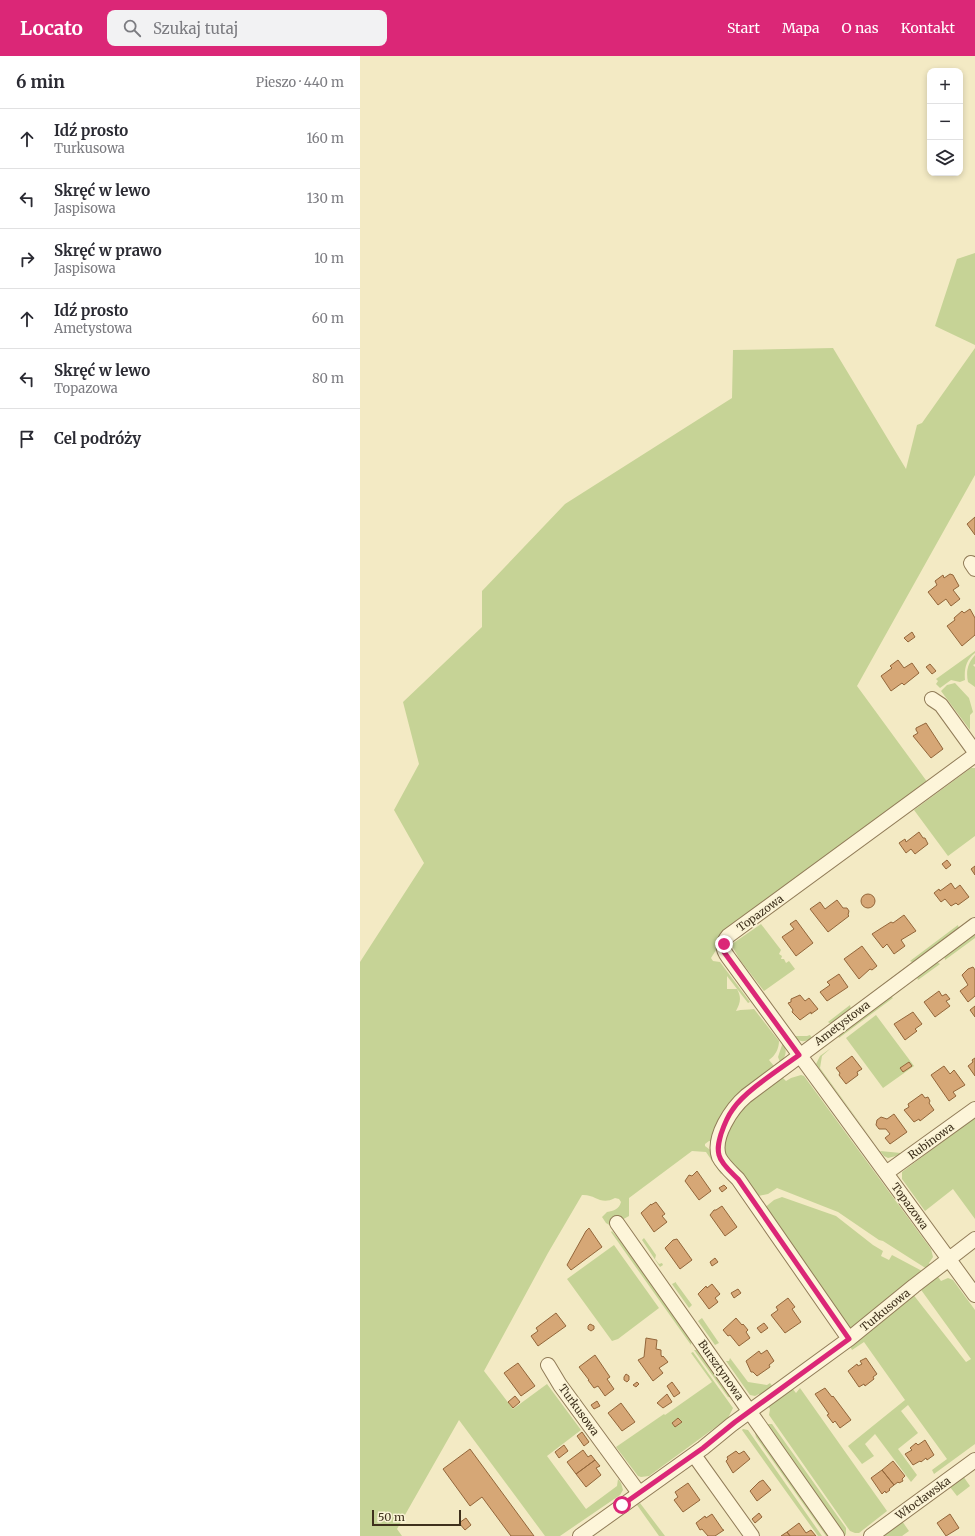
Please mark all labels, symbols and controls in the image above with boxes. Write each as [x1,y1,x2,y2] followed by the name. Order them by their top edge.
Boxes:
[107,10,387,46] search box
[20,16,83,40] text: Locato
[121,17,143,39] icon: search
[153,19,238,38] text: Szukaj tutaj
[727,19,760,37] text: Start
[782,19,819,37] text: Mapa
[841,19,879,37] text: O nas
[901,19,955,37] text: Kontakt
[927,68,963,176] map controls
[927,68,963,104] button: +
[16,71,65,93] text: 6 min
[256,74,344,91] text: Pieszo · 440 m
[927,104,963,140] button: −
[54,121,128,140] text: Idź prosto
[16,128,38,150] icon: ahead
[306,130,344,147] text: 160 m
[54,140,125,157] text: Turkusowa
[927,140,963,176] button: layers
[54,181,150,200] text: Skręć w lewo
[16,188,38,210] icon: left
[307,190,344,207] text: 130 m
[54,200,116,217] text: Jaspisowa
[54,241,162,260] text: Skręć w prawo
[16,248,38,270] icon: right
[314,250,344,267] text: 10 m
[54,260,116,277] text: Jaspisowa
[54,301,128,320] text: Idź prosto
[16,308,38,330] icon: ahead
[312,310,344,327] text: 60 m
[54,320,132,337] text: Ametystowa
[54,361,150,380] text: Skręć w lewo
[16,368,38,390] icon: left
[312,370,344,387] text: 80 m
[54,380,118,397] text: Topazowa
[16,428,38,450] icon: arrive
[54,429,141,448] text: Cel podróży
[734,891,786,935] street label: Topazowa
[715,935,733,953] route end
[811,997,873,1049] street label: Ametystowa
[905,1120,957,1162] street label: Rubinowa
[888,1180,932,1232] street label: Topazowa
[857,1286,913,1334] street label: Turkusowa
[695,1337,747,1403] street label: Bursztynowa
[556,1382,602,1438] street label: Turkusowa
[892,1473,953,1523] street label: Włocławska
[613,1496,631,1514] route start
[372,1508,461,1527] scale bar
[378,1510,405,1524] text: 50 m

